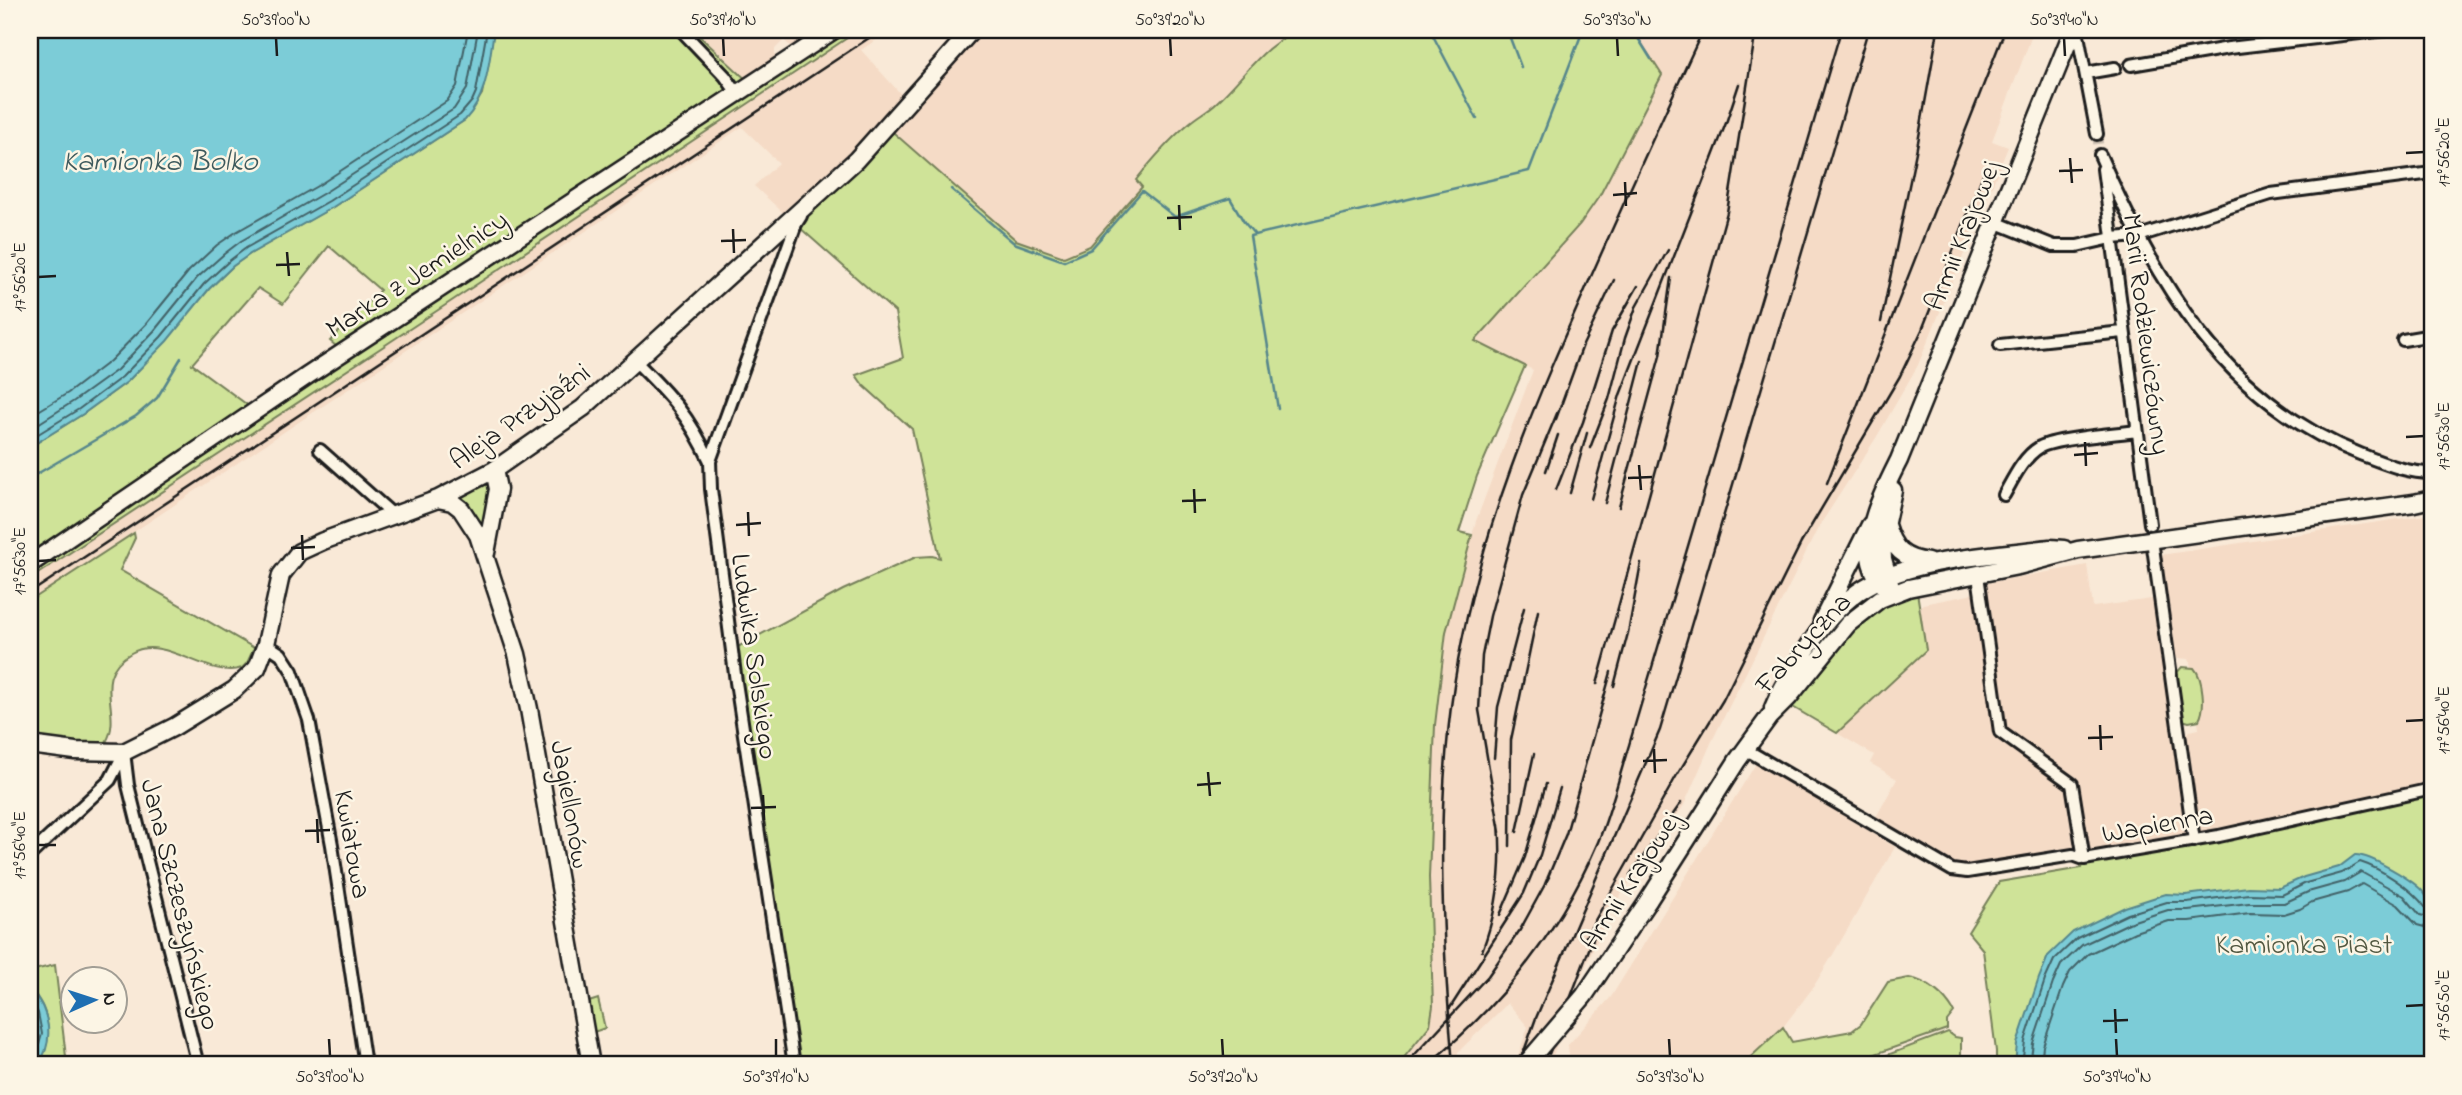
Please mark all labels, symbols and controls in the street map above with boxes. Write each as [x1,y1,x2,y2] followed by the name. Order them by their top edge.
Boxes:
[241,8,311,34] text: 50°39'00"N
[689,8,757,34] text: 50°39'10"N
[1135,8,1205,34] text: 50°39'20"N
[1582,8,1652,34] text: 50°39'30"N
[2029,8,2099,34] text: 50°39'40"N
[2432,117,2458,187] text: 17°56'20"E
[62,141,259,185] water label: Kamionka Bolko
[1915,154,2014,318] street label: Armii Krajowej
[318,201,518,351] street label: Marka z Jemielnicy
[2109,211,2180,457] street label: Marii Rodziewiczówny
[8,242,34,312] text: 17°56'20"E
[442,354,600,482] street label: Aleja Przyjaźni
[2432,402,2458,470] text: 17°56'30"E
[8,527,34,595] text: 17°56'30"E
[718,551,787,762] street label: Ludwika Solskiego
[1746,584,1863,705] street label: Fabryczna
[2432,686,2458,754] text: 17°56'40"E
[537,737,600,872] street label: Jagiellonów
[128,775,230,1035] street label: Jana Szczeszyńskiego
[321,787,380,902] street label: Kwiatowa
[2099,797,2217,856] street label: Wapienna
[1571,803,1693,960] street label: Armii Krajowej
[8,811,34,879] text: 17°56'40"E
[2216,926,2392,967] park label: Kamionka Piast
[60,965,130,1036] north arrow
[2432,969,2458,1041] text: 17°56'50"E
[95,992,122,1007] text: N
[295,1065,365,1091] text: 50°39'00"N
[742,1065,810,1091] text: 50°39'10"N
[1188,1065,1258,1091] text: 50°39'20"N
[1635,1065,1705,1091] text: 50°39'30"N
[2082,1065,2152,1091] text: 50°39'40"N

